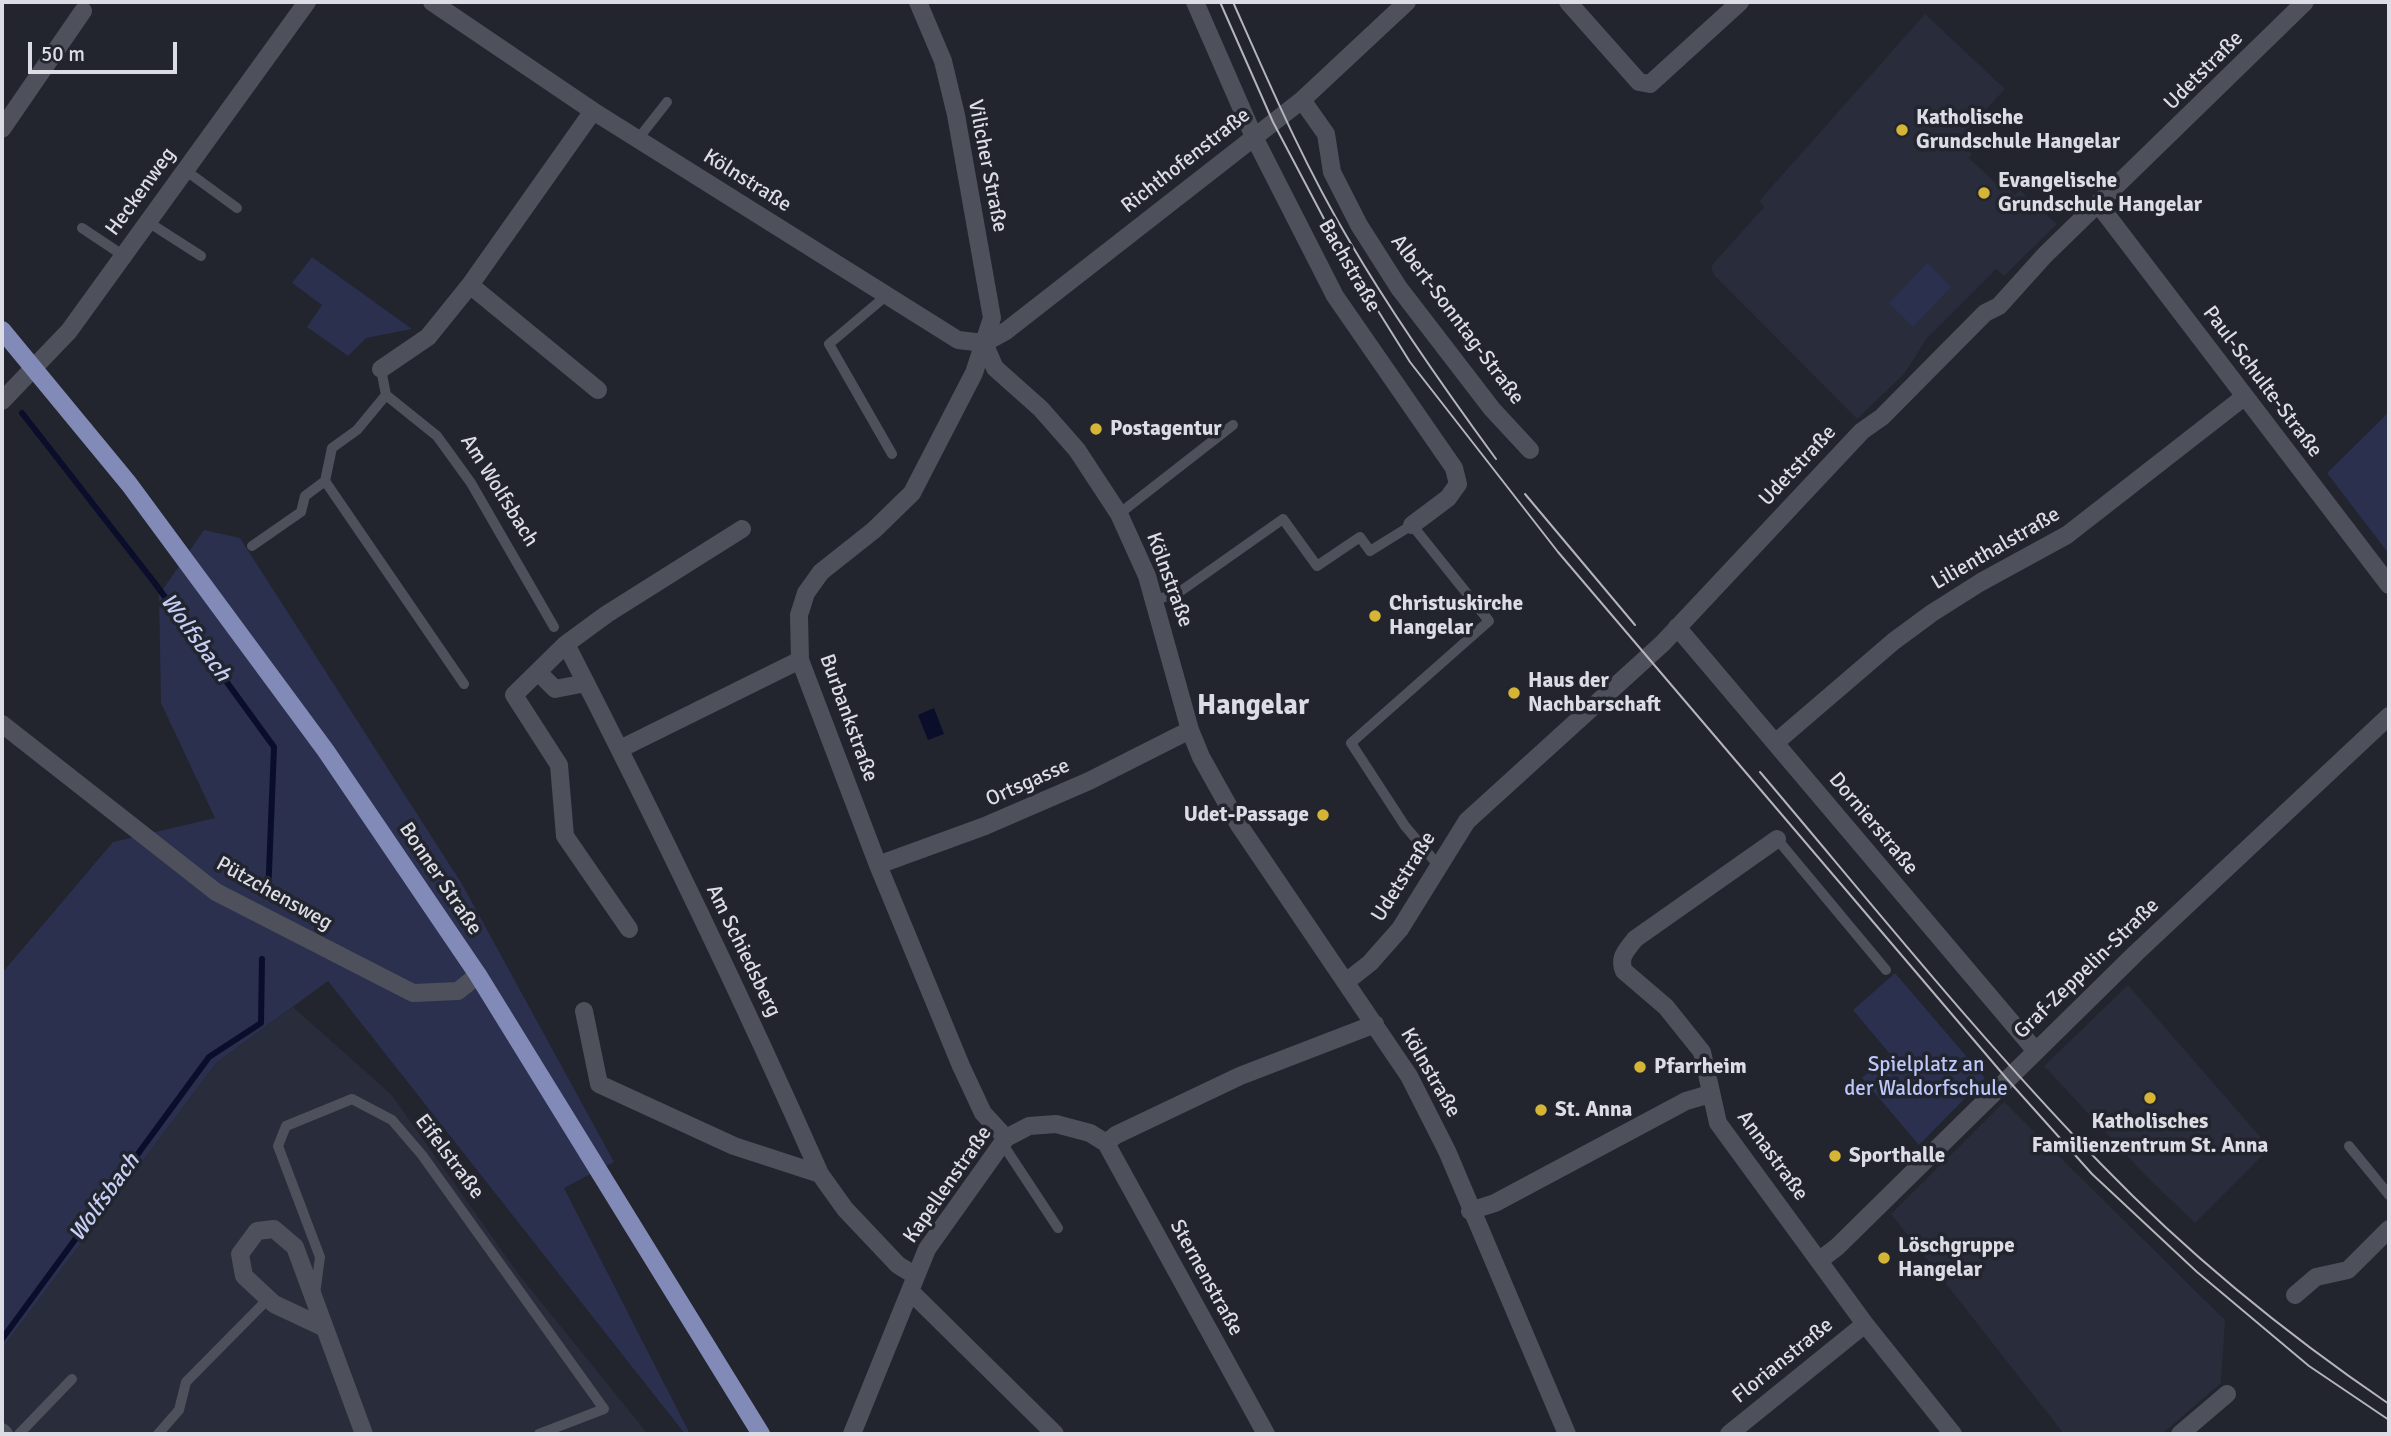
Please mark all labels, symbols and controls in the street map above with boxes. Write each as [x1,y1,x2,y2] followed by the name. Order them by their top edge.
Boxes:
[2159,26,2249,116] street label: Udetstraße
[32,28,180,72] scale bar
[41,41,85,67] text: 50 m
[962,98,1012,234] street label: Vilicher Straße
[1117,103,1255,219] street label: Richthofenstraße
[1916,105,2120,155] place label: Katholische Grundschule Hangelar
[1894,122,1910,138] marker: Katholische Grundschule Hangelar
[101,143,181,241] street label: Heckenweg
[698,144,796,218] street label: Kölnstraße
[1998,168,2202,218] place label: Evangelische Grundschule Hangelar
[1976,185,1992,201] marker: Evangelische Grundschule Hangelar
[1312,215,1386,317] street label: Bachstraße
[1385,230,1529,410] street label: Albert-Sonntag-Straße
[2197,301,2327,463] street label: Paul-Schulte-Straße
[1110,416,1222,442] place label: Postagentur
[1754,420,1842,512] street label: Udetstraße
[1088,421,1104,437] marker: Postagentur
[455,430,543,552] street label: Am Wolfsbach
[1927,502,2065,596] street label: Lilienthalstraße
[1140,529,1198,631] street label: Kölnstraße
[154,589,236,687] water label: Wolfsbach
[1389,591,1523,641] place label: Christuskirche Hangelar
[1367,608,1383,624] marker: Christuskirche Hangelar
[813,651,883,785] street label: Burbankstraße
[1528,668,1661,718] place label: Haus der Nachbarschaft
[1506,685,1522,701] marker: Haus der Nachbarschaft
[1197,690,1309,724] district label: Hangelar
[982,753,1074,813] street label: Ortsgasse
[1823,768,1923,880] street label: Dornierstraße
[1184,802,1309,828] place label: Udet-Passage
[1315,807,1331,823] marker: Udet-Passage
[393,818,487,940] street label: Bonner Straße
[1366,827,1442,927] street label: Udetstraße
[212,852,336,936] street label: Pützchensweg
[700,881,786,1021] street label: Am Schiedsberg
[2009,893,2165,1045] street label: Graf-Zeppelin-Straße
[1394,1024,1466,1122] street label: Kölnstraße
[1844,1052,2008,1102] park label: Spielplatz an der Waldorfschule
[1654,1054,1747,1080] place label: Pfarrheim
[1632,1059,1648,1075] marker: Pfarrheim
[2142,1090,2158,1106] marker: Katholisches Familienzentrum St. Anna
[1555,1097,1632,1123] place label: St. Anna
[1533,1102,1549,1118] marker: St. Anna
[1731,1106,1813,1206] street label: Annastraße
[2032,1109,2268,1159] place label: Katholisches Familienzentrum St. Anna
[409,1110,489,1204] street label: Eifelstraße
[898,1122,998,1248] street label: Kapellenstraße
[1849,1143,1945,1169] place label: Sporthalle
[1827,1148,1843,1164] marker: Sporthalle
[64,1149,146,1247] water label: Wolfsbach
[1164,1216,1248,1340] street label: Sternenstraße
[1898,1233,2015,1283] place label: Löschgruppe Hangelar
[1876,1250,1892,1266] marker: Löschgruppe Hangelar
[1728,1313,1838,1409] street label: Florianstraße

